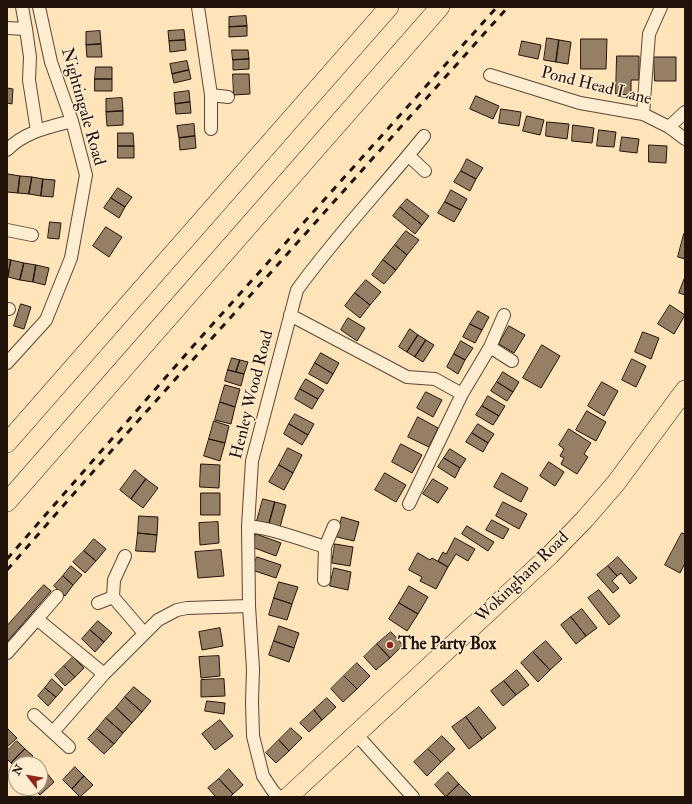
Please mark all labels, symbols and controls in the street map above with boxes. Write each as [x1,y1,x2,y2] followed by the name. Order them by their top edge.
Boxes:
[55,46,109,168] street label: Nightingale Road
[539,63,653,111] street label: Pond Head Lane
[227,329,279,461] street label: Henley Wood Road
[472,528,574,628] street label: Wokingham Road
[398,635,496,655] place label: The Party Box
[385,640,395,650] marker: The Party Box
[8,756,48,796] north arrow
[10,763,26,778] text: N

